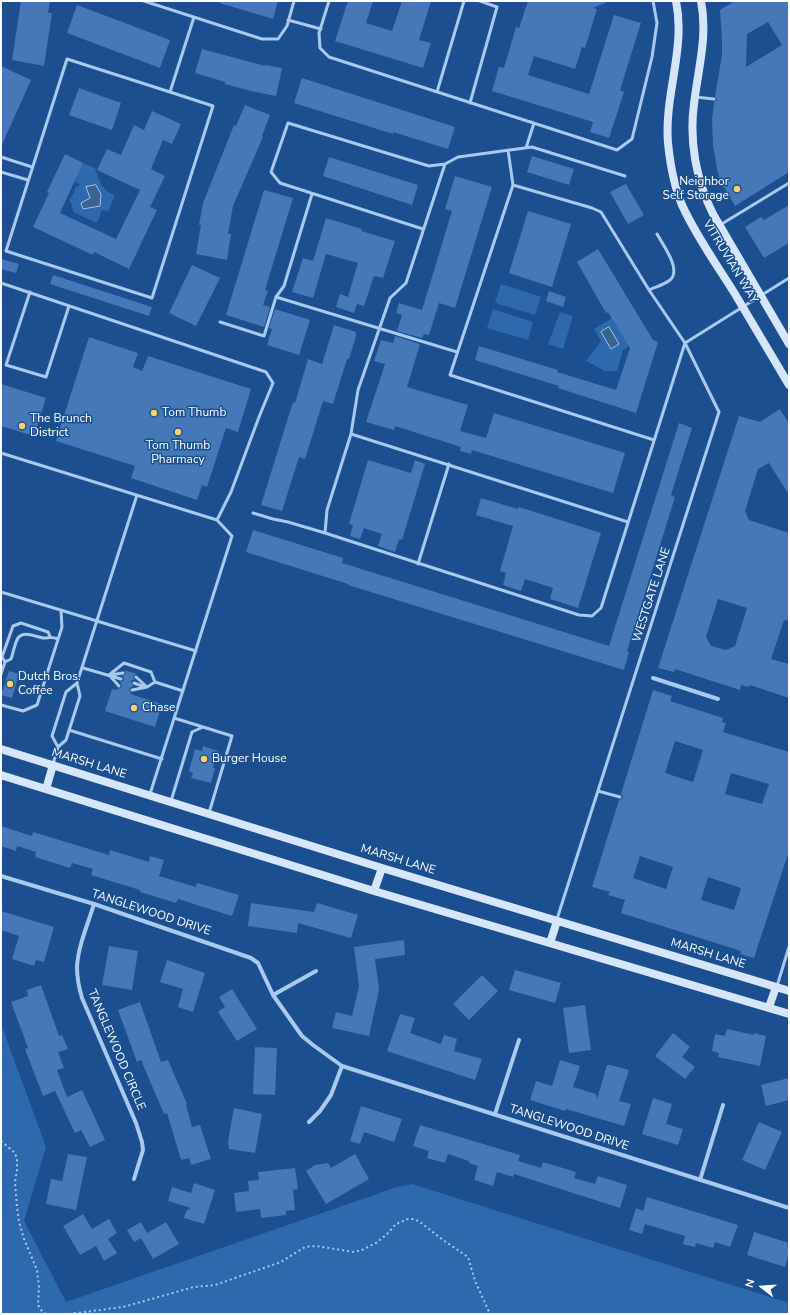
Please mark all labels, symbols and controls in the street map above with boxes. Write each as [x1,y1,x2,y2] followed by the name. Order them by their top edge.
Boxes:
[663,175,729,203] place label: Neighbor Self Storage
[732,184,742,194] marker: Neighbor Self Storage
[699,218,761,306] street label: VITRUVIAN WAY
[162,406,226,420] place label: Tom Thumb
[149,408,159,418] marker: Tom Thumb
[30,412,92,440] place label: The Brunch District
[17,421,27,431] marker: The Brunch District
[173,427,183,437] marker: Tom Thumb Pharmacy
[146,439,210,467] place label: Tom Thumb Pharmacy
[630,546,674,644] street label: WESTGATE LANE
[18,670,81,698] place label: Dutch Bros. Coffee
[5,679,15,689] marker: Dutch Bros. Coffee
[142,701,175,715] place label: Chase
[129,703,139,713] marker: Chase
[50,746,128,782] street label: MARSH LANE
[212,752,287,766] place label: Burger House
[199,754,209,764] marker: Burger House
[359,842,437,878] street label: MARSH LANE
[89,887,213,939] street label: TANGLEWOOD DRIVE
[669,936,747,972] street label: MARSH LANE
[84,987,148,1113] street label: TANGLEWOOD CIRCLE
[507,1102,631,1154] street label: TANGLEWOOD DRIVE
[742,1267,782,1307] north arrow
[742,1277,758,1289] text: N

